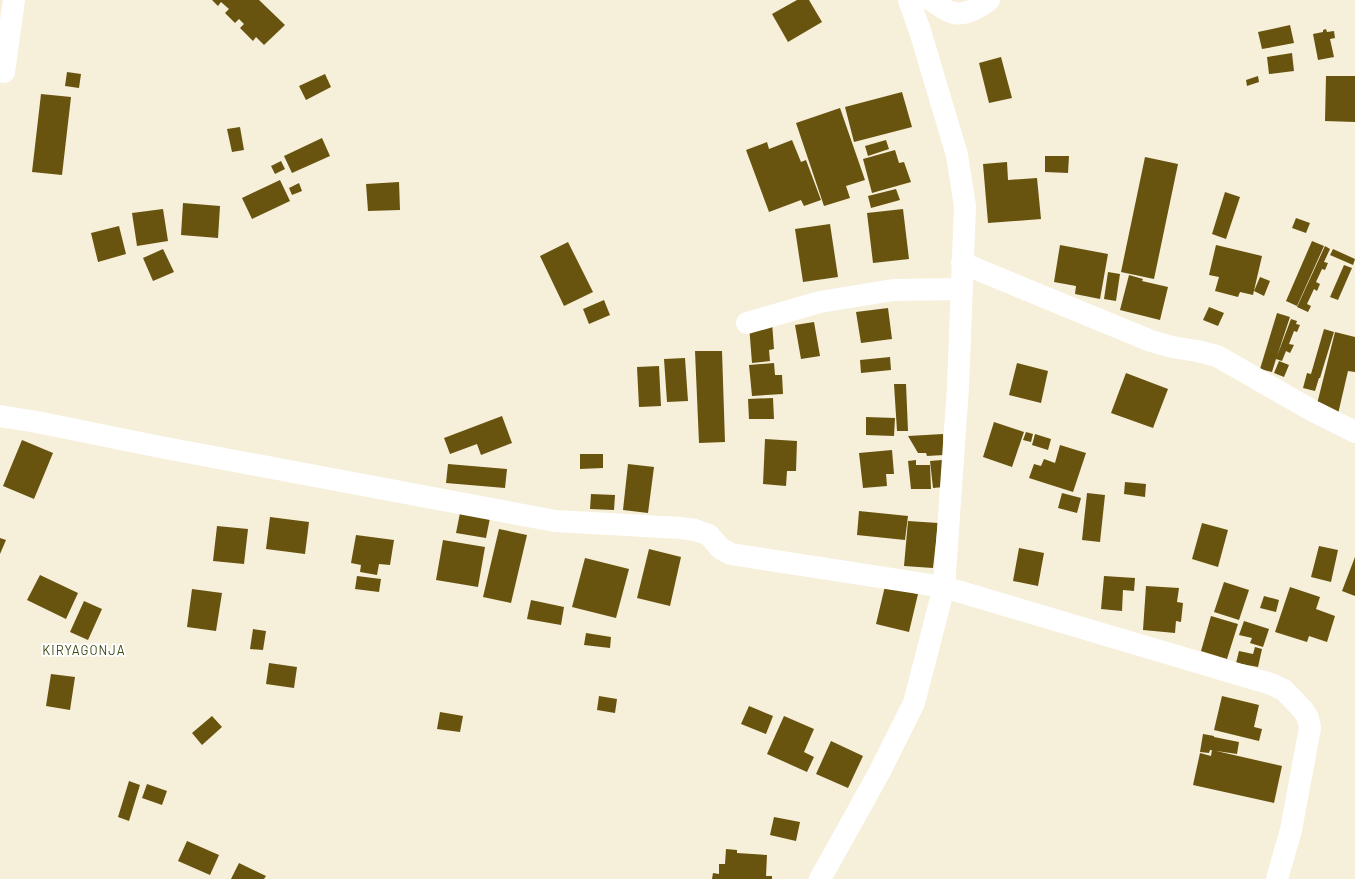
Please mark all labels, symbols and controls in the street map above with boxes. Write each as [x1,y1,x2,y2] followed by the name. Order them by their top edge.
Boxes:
[42,642,126,658] district label: KIRYAGONJA

